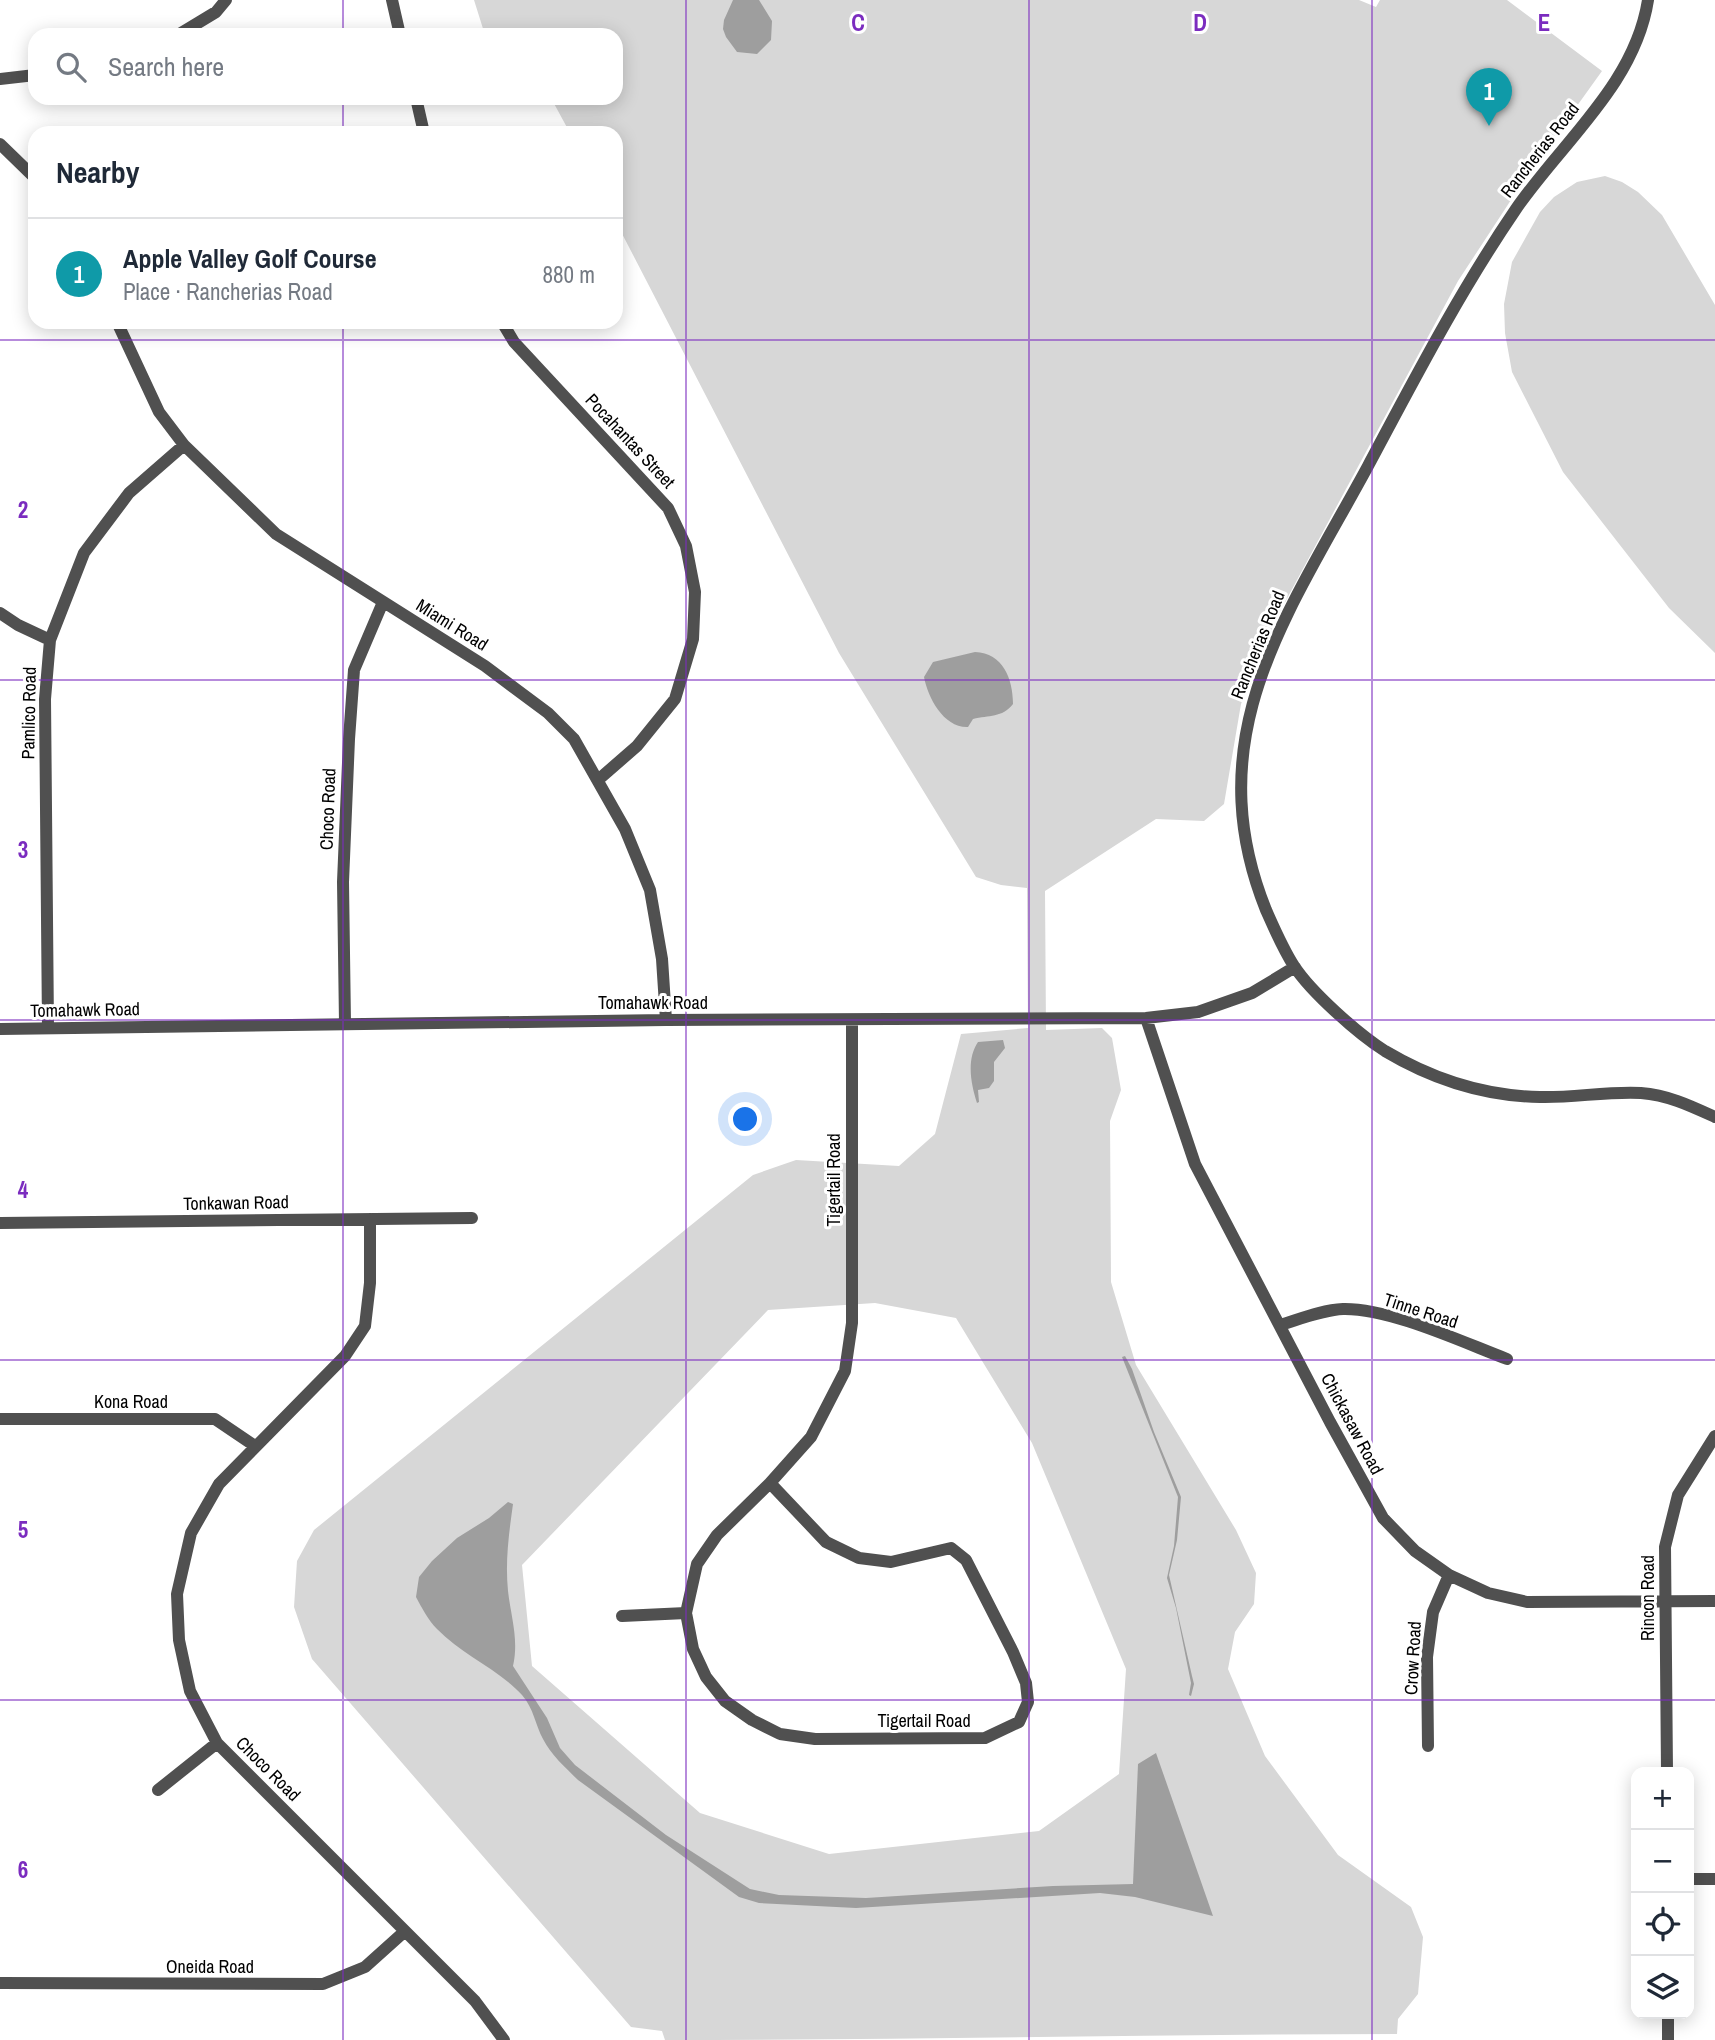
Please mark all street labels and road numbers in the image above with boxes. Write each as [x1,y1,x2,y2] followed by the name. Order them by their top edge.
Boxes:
[1494,97,1585,203] street label: Rancherias Road
[580,388,681,494] street label: Pocahantas Street
[1224,587,1291,703] street label: Rancherias Road
[412,593,493,656] street label: Miami Road
[15,666,42,760] street label: Pamlico Road
[314,768,341,850] street label: Choco Road
[598,990,708,1015] street label: Tomahawk Road
[30,996,140,1023] street label: Tomahawk Road
[821,1133,846,1227] street label: Tigertail Road
[183,1189,289,1216] street label: Tonkawan Road
[1381,1287,1462,1334] street label: Tinne Road
[1315,1369,1390,1479] street label: Chickasaw Road
[94,1389,168,1414] street label: Kona Road
[1635,1555,1660,1641] street label: Rincon Road
[1398,1620,1427,1695] street label: Crow Road
[877,1708,971,1733] street label: Tigertail Road
[231,1731,306,1806] street label: Choco Road
[166,1954,254,1979] street label: Oneida Road

